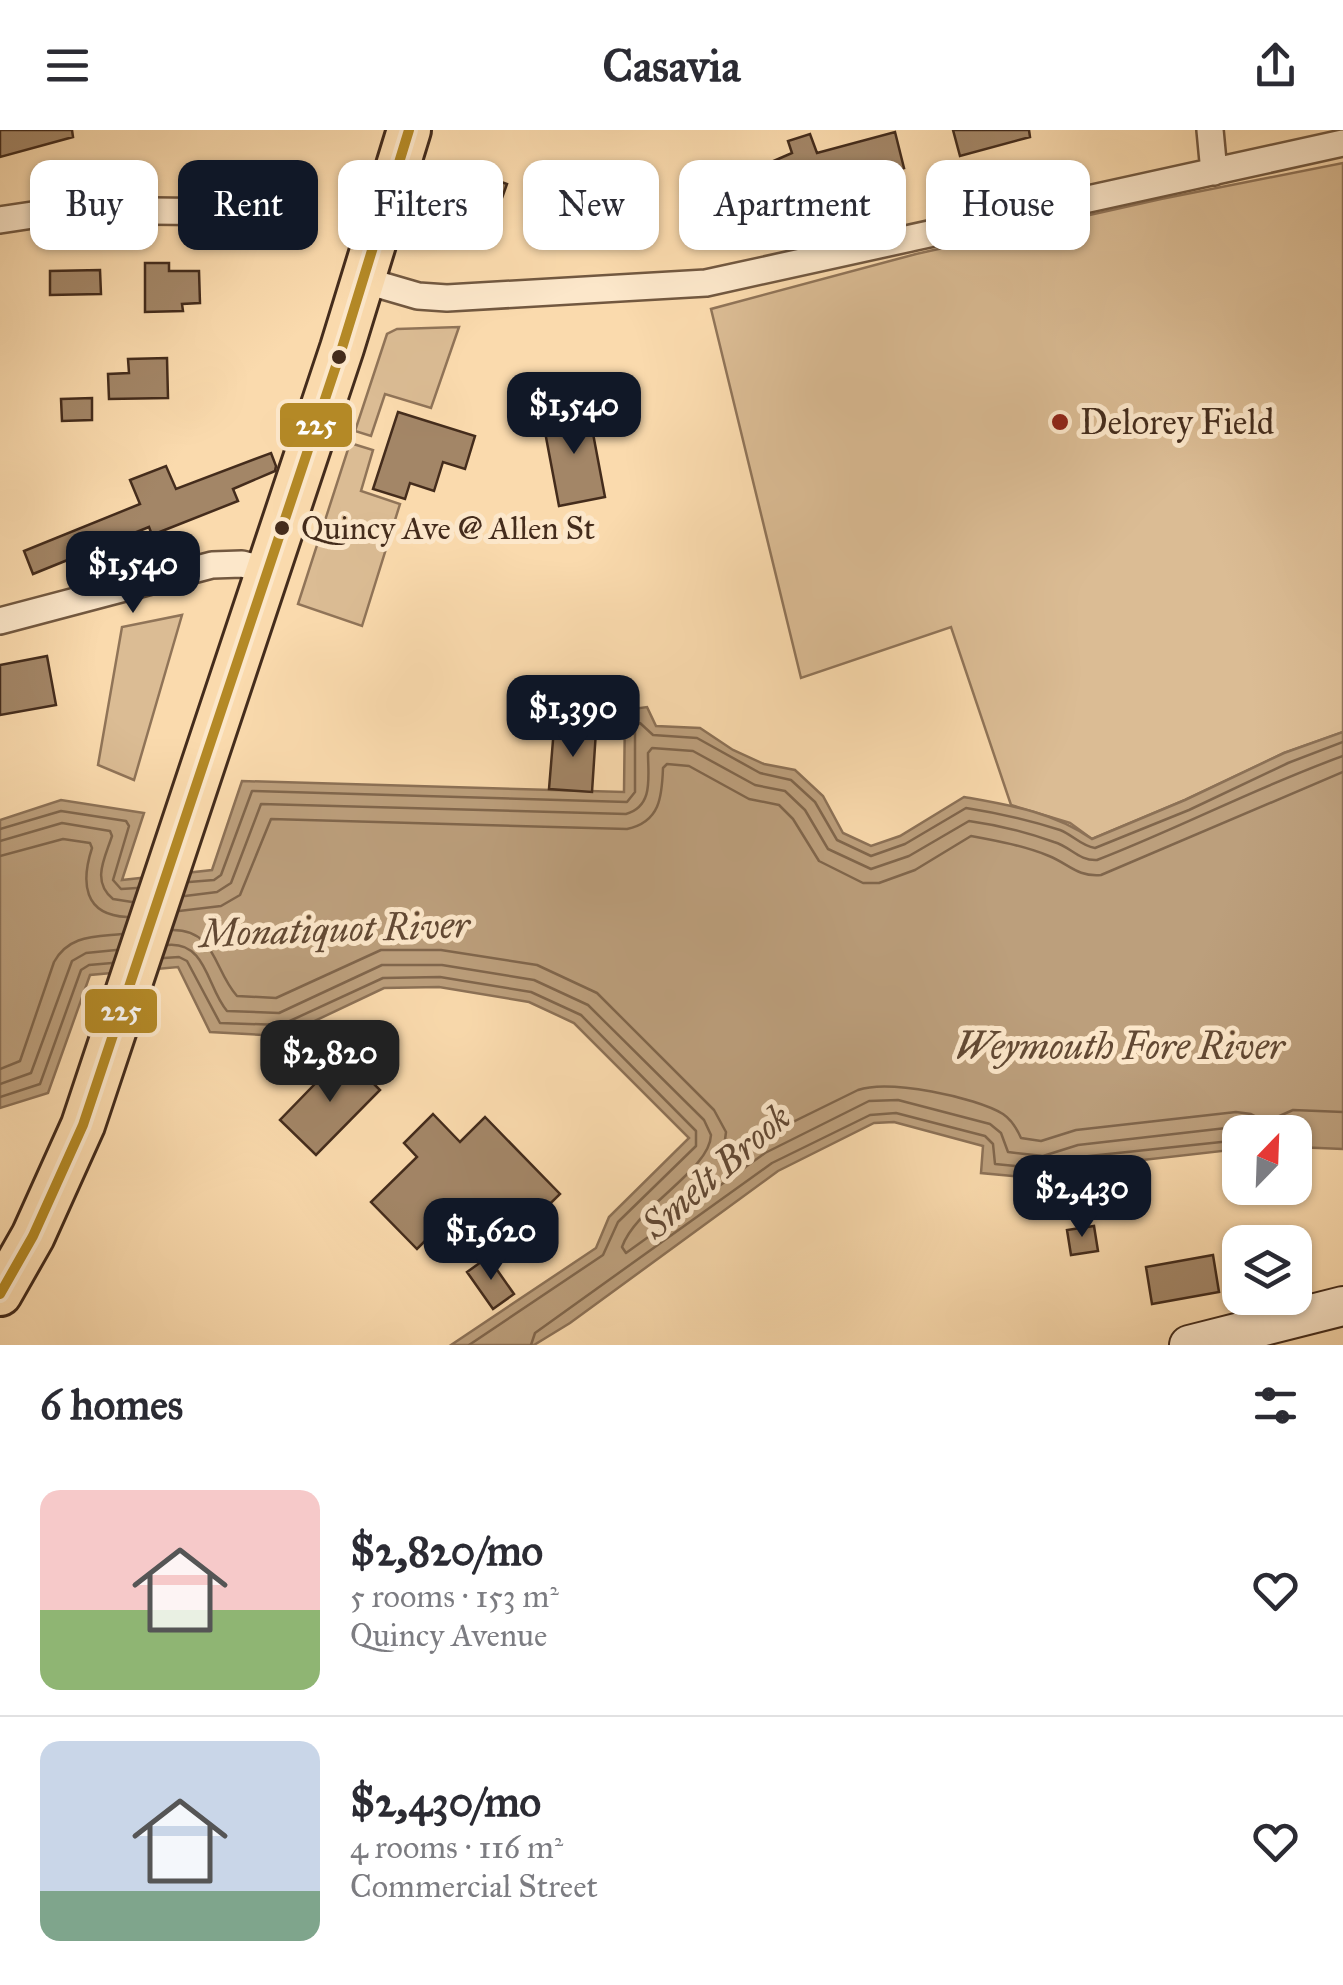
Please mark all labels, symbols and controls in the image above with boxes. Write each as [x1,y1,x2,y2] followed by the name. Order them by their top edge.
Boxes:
[40,38,95,93] icon: menu
[603,38,740,93] text: Casavia
[1248,38,1303,93] icon: share
[30,160,158,250] chip: Buy
[178,160,318,250] chip: Rent
[338,160,503,250] chip: Filters
[523,160,659,250] chip: New
[679,160,906,250] chip: Apartment
[926,160,1090,250] chip: House
[329,347,349,367] unlabelled marker
[493,372,655,457] pin: $1,540
[529,385,619,424] text: $1,540
[278,401,354,449] line badge: 225
[1080,401,1275,444] place label: Delorey Field
[296,407,336,442] text: 225
[1049,411,1071,433] marker: Delorey Field
[301,509,595,548] place label: Quincy Ave @ Allen St
[272,518,292,538] marker: Quincy Ave @ Allen St
[52,531,214,616] pin: $1,540
[88,544,178,583] text: $1,540
[492,675,654,760] pin: $1,390
[529,688,617,727] text: $1,390
[197,901,473,957] water label: Monatiquot River
[83,987,159,1035] line badge: 225
[101,993,141,1028] text: 225
[249,1020,411,1105] pin: $2,820
[955,1023,1287,1069] water label: Weymouth Fore River
[282,1033,378,1072] text: $2,820
[631,1094,800,1249] water label: Smelt Brook
[1222,1115,1312,1205] north arrow
[1222,1115,1312,1315] map controls
[1001,1155,1163,1240] pin: $2,430
[1035,1168,1129,1207] text: $2,430
[410,1198,572,1283] pin: $1,620
[446,1211,536,1250] text: $1,620
[1222,1225,1312,1315] button: layers
[1248,1378,1303,1433] icon: filters
[40,1379,183,1431] text: 6 homes
[350,1525,543,1577] text: $2,820/mo
[120,1530,240,1650] icon: home
[1248,1563,1303,1618] icon: heart
[350,1577,559,1616] text: 5 rooms · 153 m²
[350,1616,547,1655] text: Quincy Avenue
[350,1776,541,1828] text: $2,430/mo
[120,1781,240,1901] icon: home
[1248,1814,1303,1869] icon: heart
[350,1828,563,1867] text: 4 rooms · 116 m²
[350,1867,598,1906] text: Commercial Street

